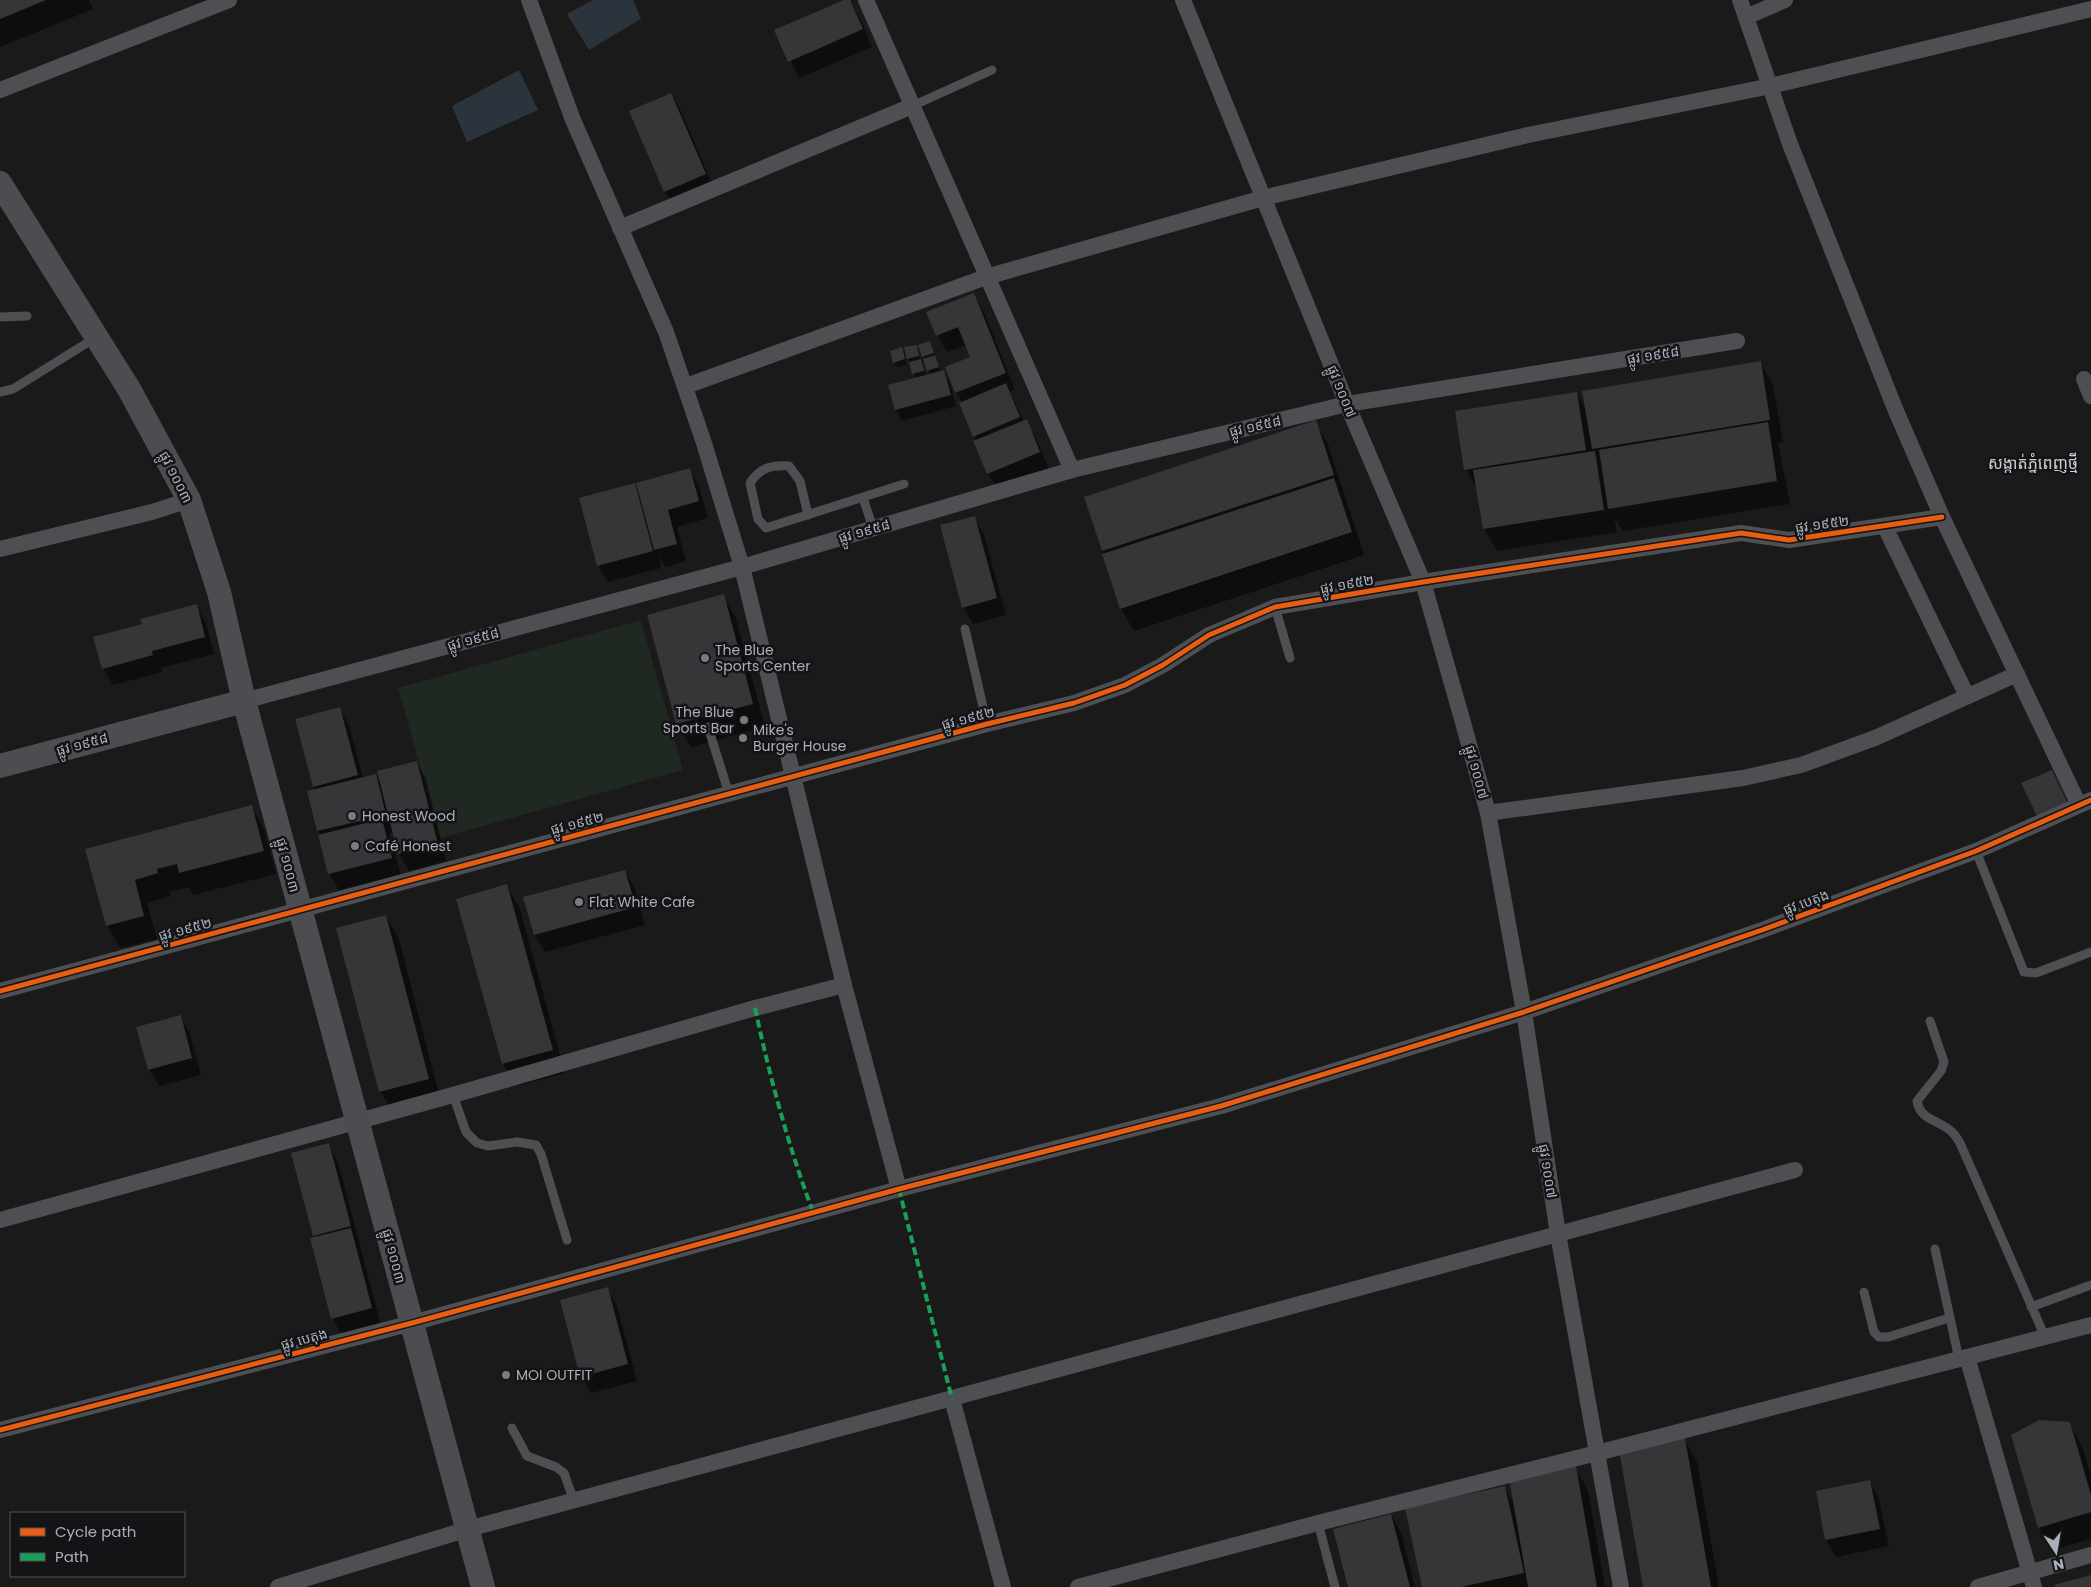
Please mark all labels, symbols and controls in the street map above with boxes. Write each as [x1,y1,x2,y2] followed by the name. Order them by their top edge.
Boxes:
[1625,341,1681,371] street label: ផ្លូវ ១៩៥៨
[1320,362,1362,421] street label: ផ្លូវ ១០០៧
[1227,410,1283,444] street label: ផ្លូវ ១៩៥៨
[152,448,198,507] street label: ផ្លូវ ១០០៣
[1988,452,2078,475] district label: សង្កាត់ភ្នំពេញថ្មី
[1794,510,1851,540] street label: ផ្លូវ ១៩៥២
[836,514,893,550] street label: ផ្លូវ ១៩៥៨
[1318,569,1376,601] street label: ផ្លូវ ១៩៥២
[445,623,502,658] street label: ផ្លូវ ១៩៥៨
[715,640,810,676] place label: The Blue Sports Center
[699,652,711,664] marker: The Blue Sports Center
[939,701,997,737] street label: ផ្លូវ ១៩៥២
[663,702,734,738] place label: The Blue Sports Bar
[738,714,750,726] marker: The Blue Sports Bar
[753,720,847,756] place label: Mike's Burger House
[54,728,111,763] street label: ផ្លូវ ១៩៥៨
[737,732,749,744] marker: Mike's Burger House
[1458,743,1494,802] street label: ផ្លូវ ១០០៧
[362,806,455,826] place label: Honest Wood
[548,806,606,842] street label: ផ្លូវ ១៩៥២
[346,810,358,822] marker: Honest Wood
[269,835,305,895] street label: ផ្លូវ ១០០៣
[365,836,451,856] place label: Café Honest
[349,840,361,852] marker: Café Honest
[1780,884,1833,922] street label: ផ្លូវ បេតុង
[589,892,695,912] place label: Flat White Cafe
[573,896,585,908] marker: Flat White Cafe
[156,912,214,948] street label: ផ្លូវ ១៩៥២
[1532,1142,1562,1200] street label: ផ្លូវ ១០០៧
[375,1226,411,1286] street label: ផ្លូវ ១០០៣
[278,1323,330,1357] street label: ផ្លូវ បេតុង
[516,1365,593,1385] place label: MOI OUTFIT
[500,1369,512,1381] marker: MOI OUTFIT
[10,1512,185,1577] legend
[55,1521,136,1542] text: Cycle path
[2031,1527,2081,1577] north arrow
[55,1546,89,1567] text: Path
[2051,1554,2066,1576] text: N

